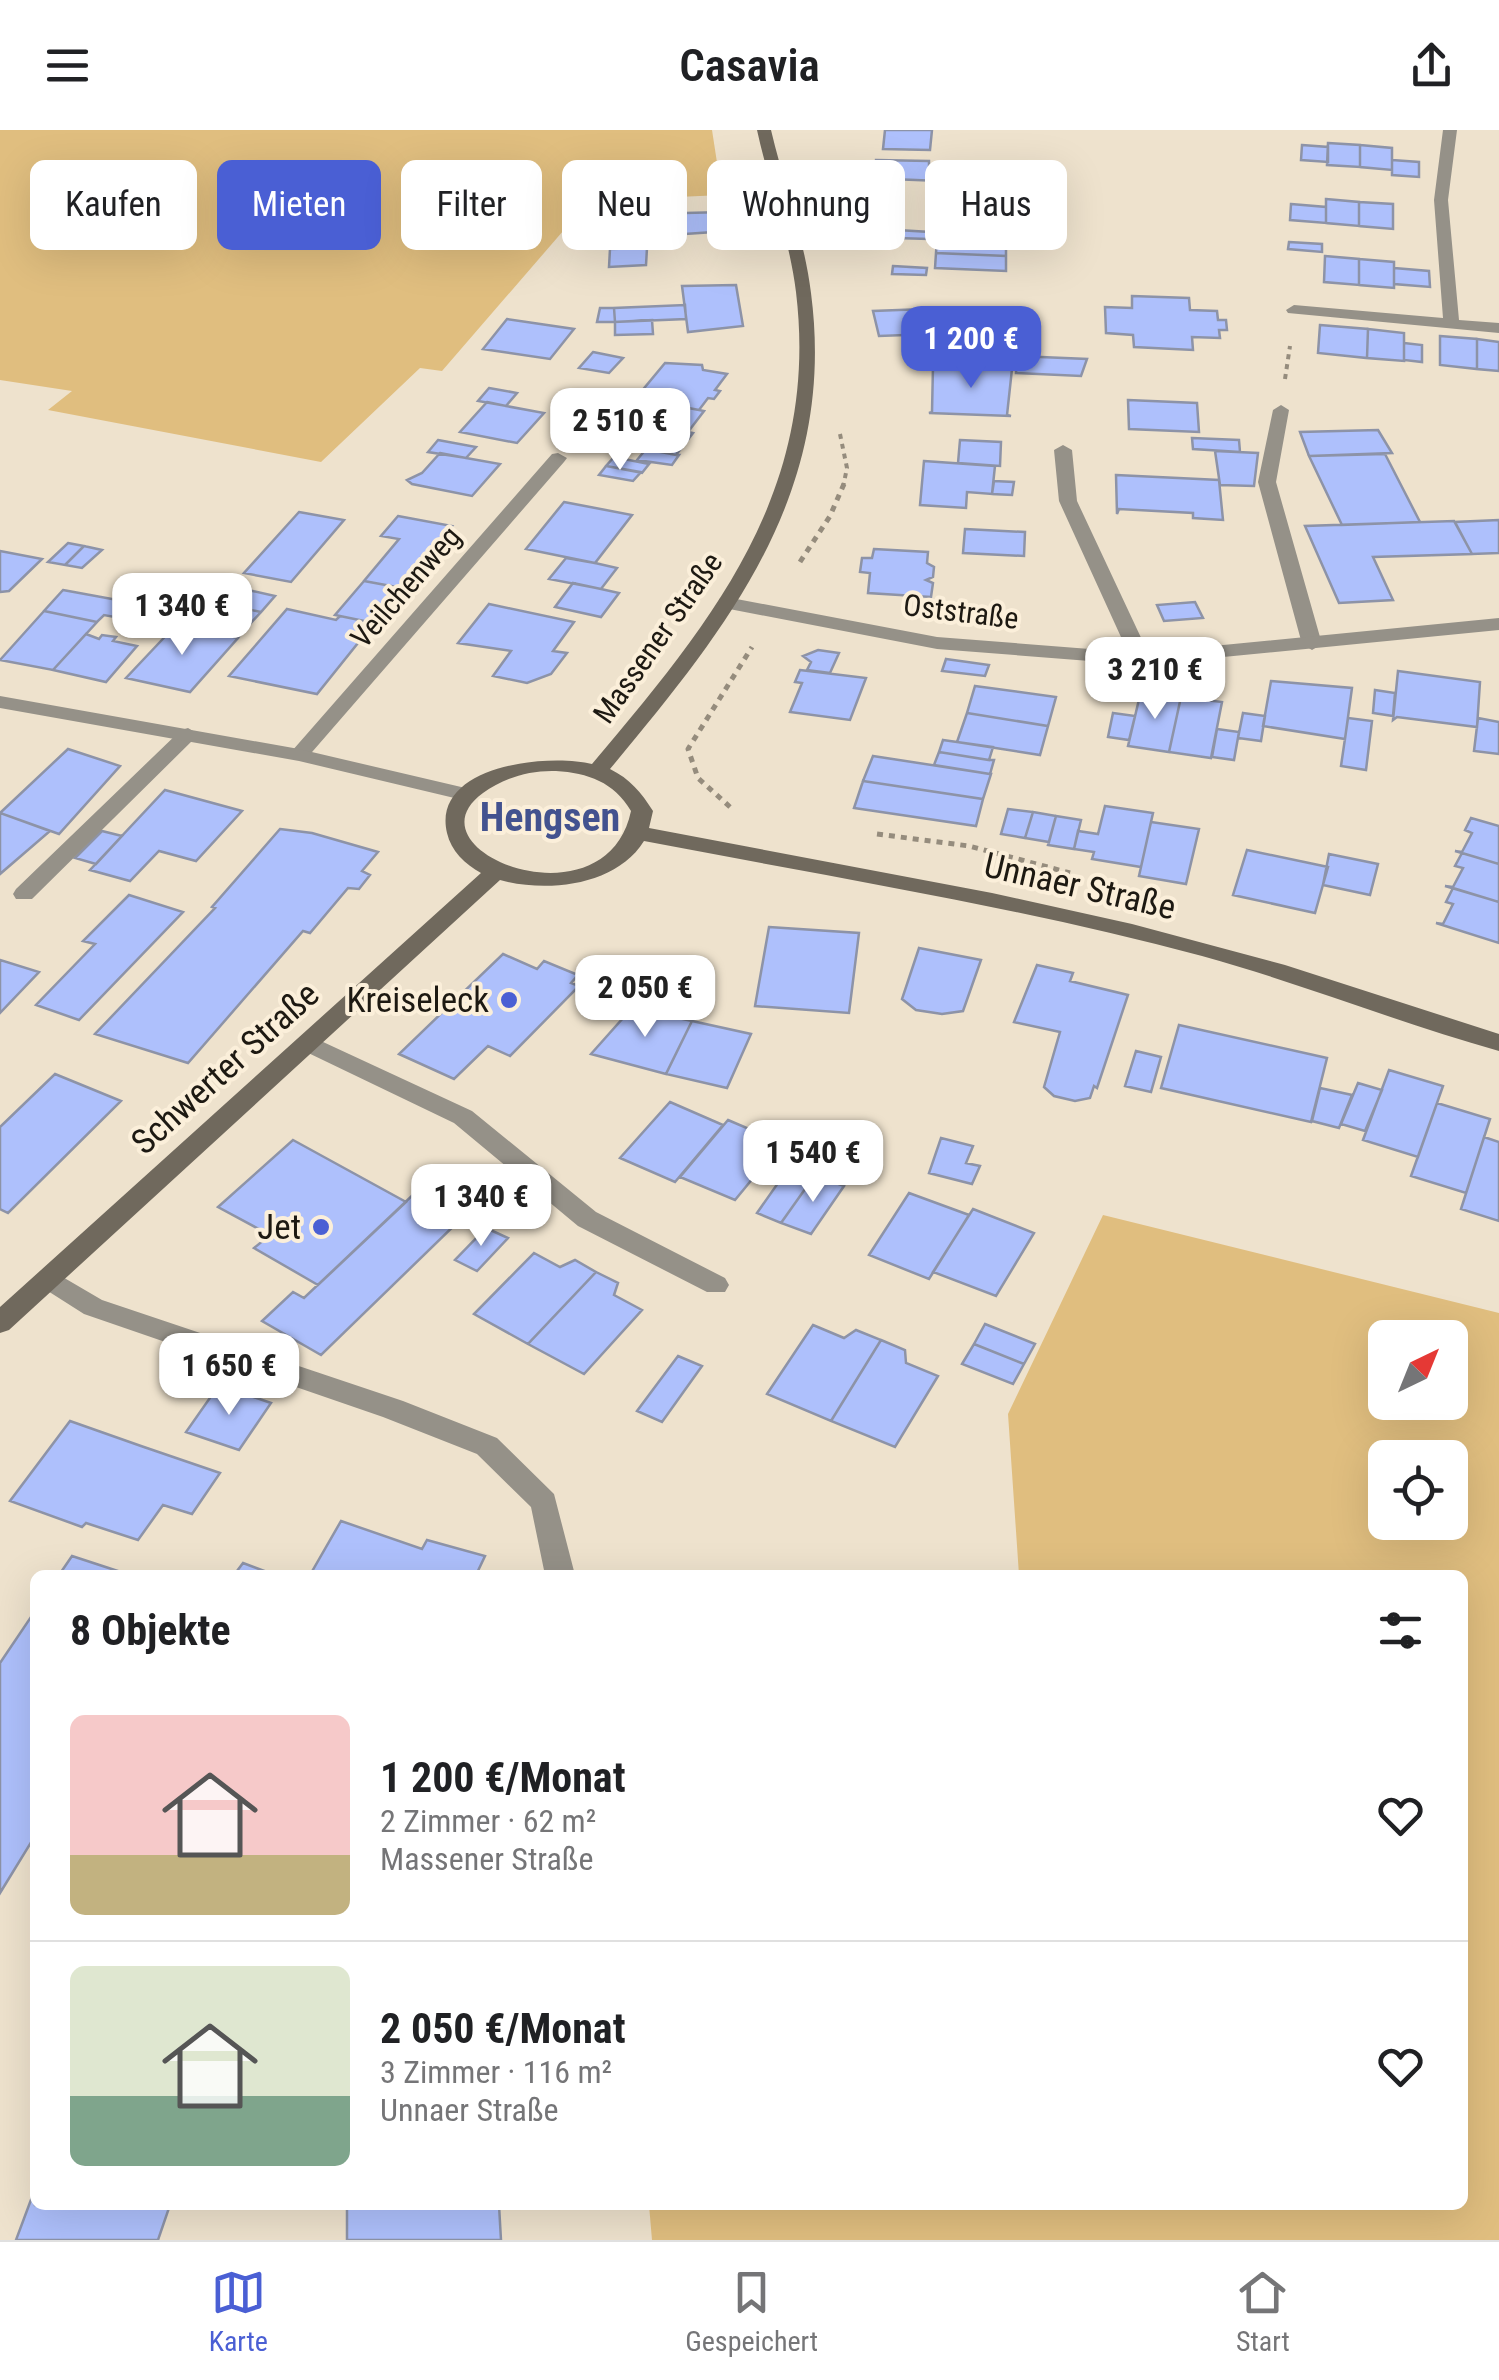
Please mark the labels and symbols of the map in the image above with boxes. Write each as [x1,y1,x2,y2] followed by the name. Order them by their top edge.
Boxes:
[879,306,1063,391] pin: 1 200 €
[528,388,712,473] pin: 2 510 €
[343,519,468,654] street label: Veilchenweg
[586,546,729,730] street label: Massener Straße
[90,573,274,658] pin: 1 340 €
[901,587,1021,636] street label: Oststraße
[1063,637,1247,722] pin: 3 210 €
[480,794,620,841] district label: Hengsen
[980,845,1180,928] street label: Unnaer Straße
[553,955,737,1040] pin: 2 050 €
[123,974,327,1163] street label: Schwerter Straße
[346,980,489,1021] place label: Kreiseleck
[498,989,520,1011] marker: Kreiseleck
[721,1120,905,1205] pin: 1 540 €
[389,1164,573,1249] pin: 1 340 €
[257,1207,301,1248] place label: Jet
[310,1216,332,1238] marker: Jet
[1368,1320,1468,1420] north arrow
[137,1333,321,1418] pin: 1 650 €

